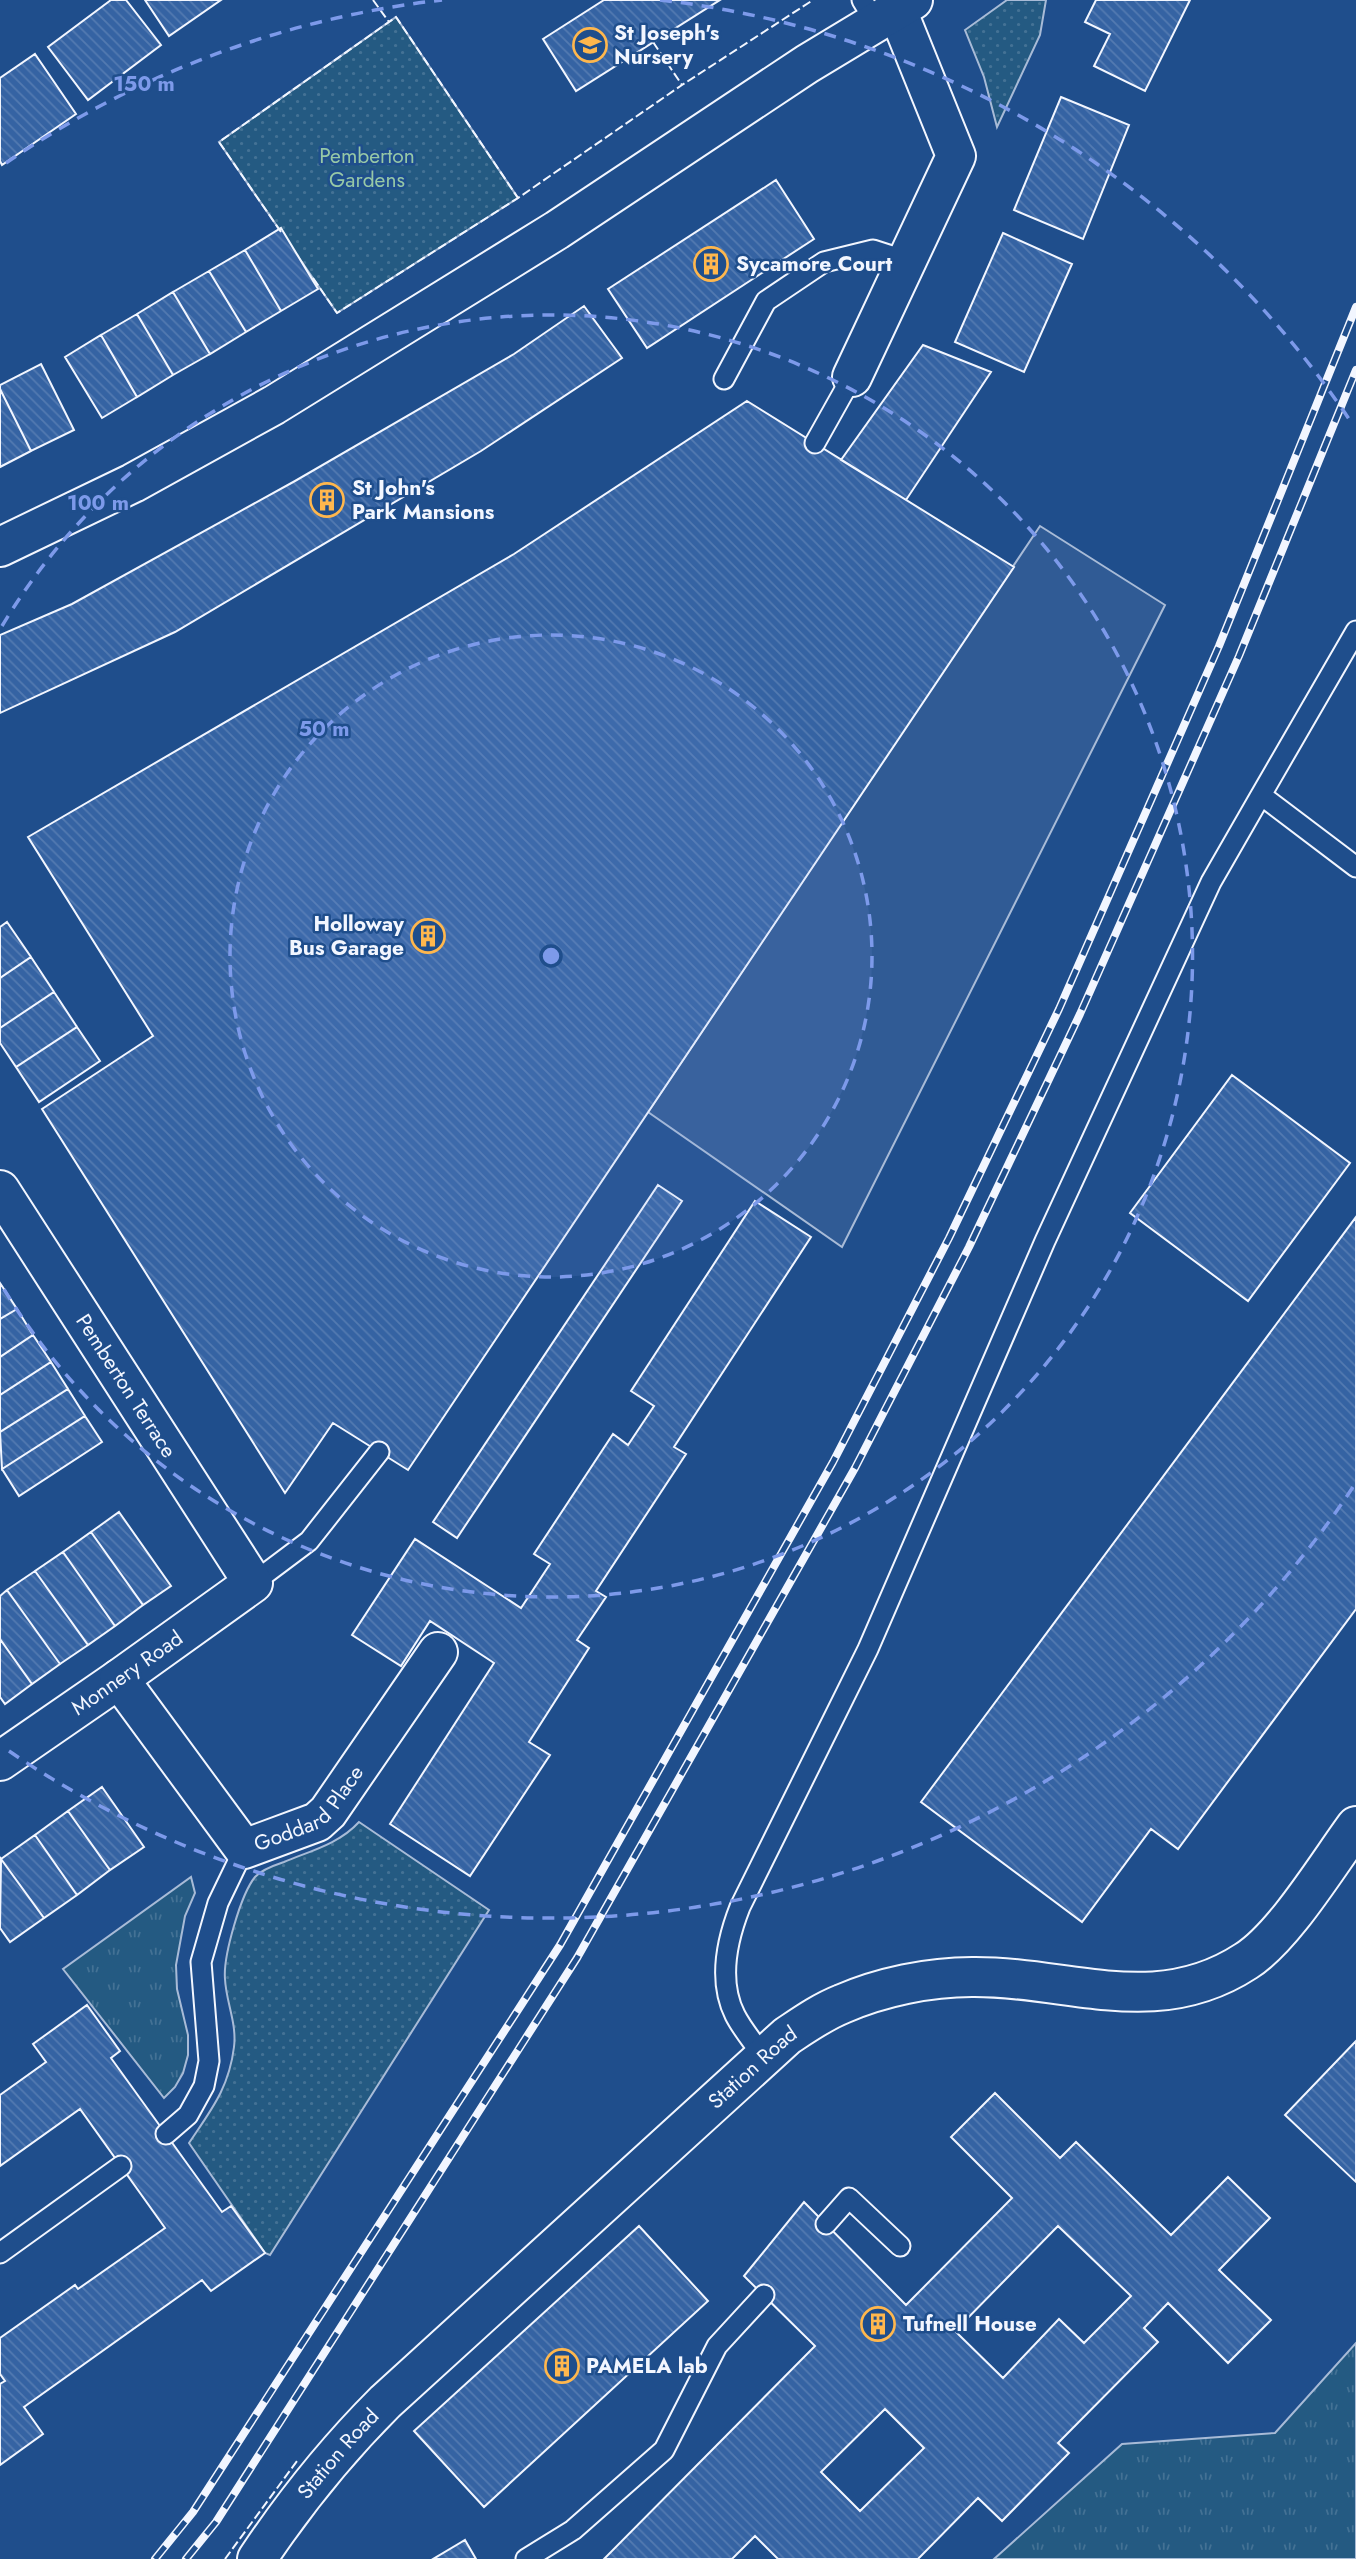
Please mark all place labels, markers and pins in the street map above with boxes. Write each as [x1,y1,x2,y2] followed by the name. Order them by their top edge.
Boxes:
[614,18,720,72] place label: St Joseph's Nursery
[571,26,609,64] school or university icon: St Joseph's Nursery
[692,245,730,283] building icon: Sycamore Court
[736,249,893,279] place label: Sycamore Court
[352,473,495,527] place label: St John's Park Mansions
[308,481,346,519] building icon: St John's Park Mansions
[289,909,405,963] place label: Holloway Bus Garage
[409,917,447,955] building icon: Holloway Bus Garage
[539,944,563,968] centre of rings
[859,2305,897,2343] building icon: Tufnell House
[903,2309,1037,2339] place label: Tufnell House
[543,2347,581,2385] building icon: PAMELA lab
[586,2351,708,2381] place label: PAMELA lab

